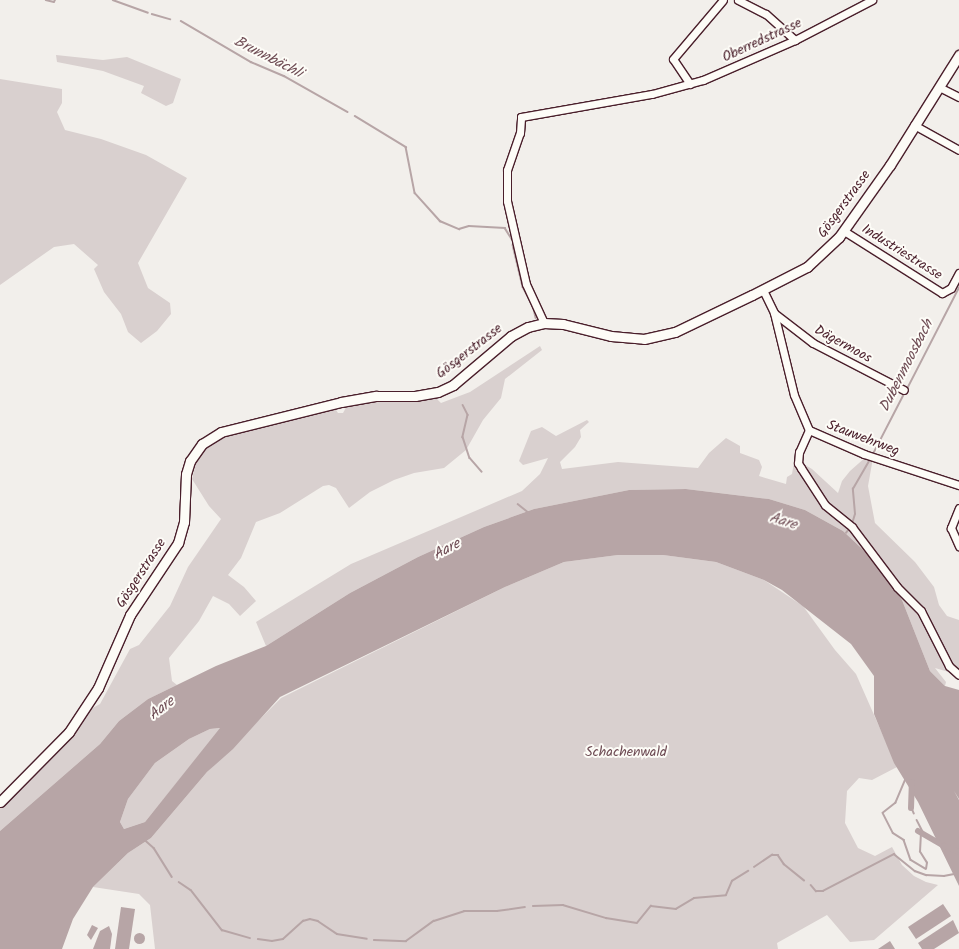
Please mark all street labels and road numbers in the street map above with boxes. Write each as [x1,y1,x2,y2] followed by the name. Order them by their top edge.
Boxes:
[720,14,804,66] street label: Oberredstrasse
[814,167,874,241] street label: Gösgerstrasse
[859,221,945,283] street label: Industriestrasse
[433,320,505,382] street label: Gösgerstrasse
[811,321,875,367] street label: Dägermoos
[824,416,902,460] street label: Stauwehrweg
[112,535,170,611] street label: Gösgerstrasse

